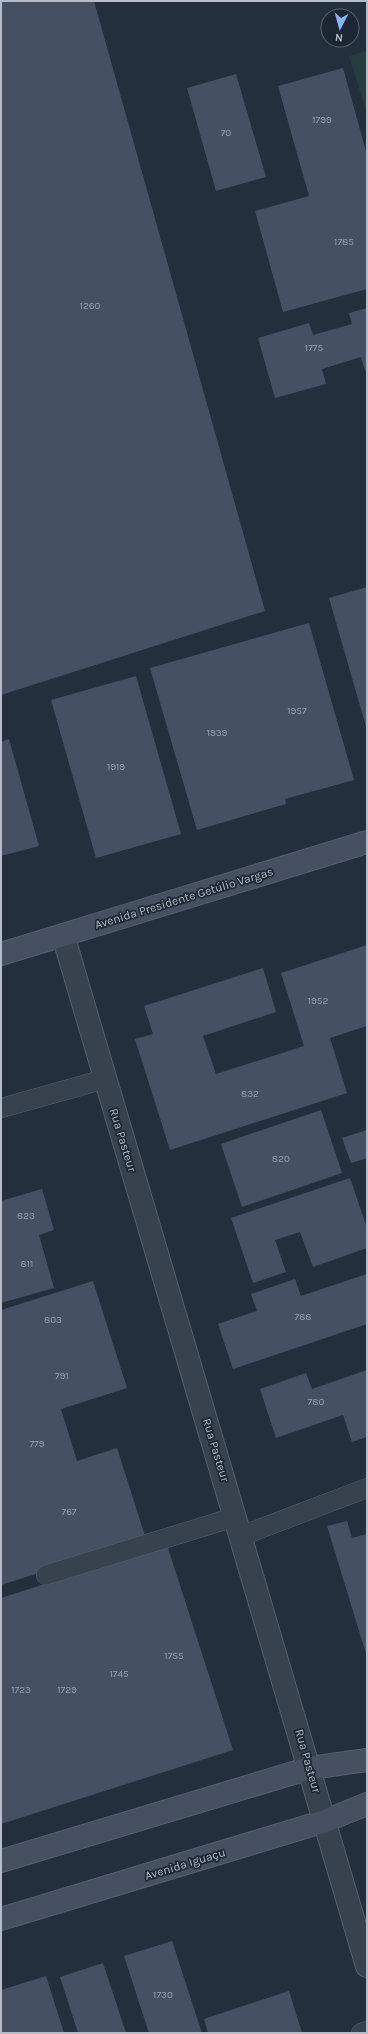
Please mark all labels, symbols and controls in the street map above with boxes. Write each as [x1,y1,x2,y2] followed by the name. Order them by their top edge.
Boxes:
[320,8,360,48] north arrow
[334,31,344,44] text: N
[312,114,332,126] house number: 1799
[221,127,231,139] house number: 70
[334,236,354,248] house number: 1785
[80,300,100,312] house number: 1260
[305,342,324,354] house number: 1775
[287,705,307,717] house number: 1957
[207,727,228,739] house number: 1939
[107,761,125,773] house number: 1919
[93,864,275,932] street label: Avenida Presidente Getúlio Vargas
[308,995,328,1007] house number: 1952
[241,1088,259,1100] house number: 832
[107,1106,140,1174] street label: Rua Pasteur
[272,1153,290,1165] house number: 820
[17,1210,35,1222] house number: 823
[21,1258,33,1270] house number: 811
[295,1311,312,1323] house number: 788
[44,1314,62,1326] house number: 803
[55,1370,69,1382] house number: 791
[308,1396,324,1408] house number: 780
[200,1416,233,1484] street label: Rua Pasteur
[29,1438,45,1450] house number: 779
[61,1506,77,1518] house number: 767
[164,1650,184,1662] house number: 1755
[109,1668,129,1680] house number: 1745
[11,1684,31,1696] house number: 1723
[57,1684,77,1696] house number: 1729
[292,1727,324,1795] street label: Rua Pasteur
[143,1845,227,1883] street label: Avenida Iguaçu
[153,1989,173,2001] house number: 1730

